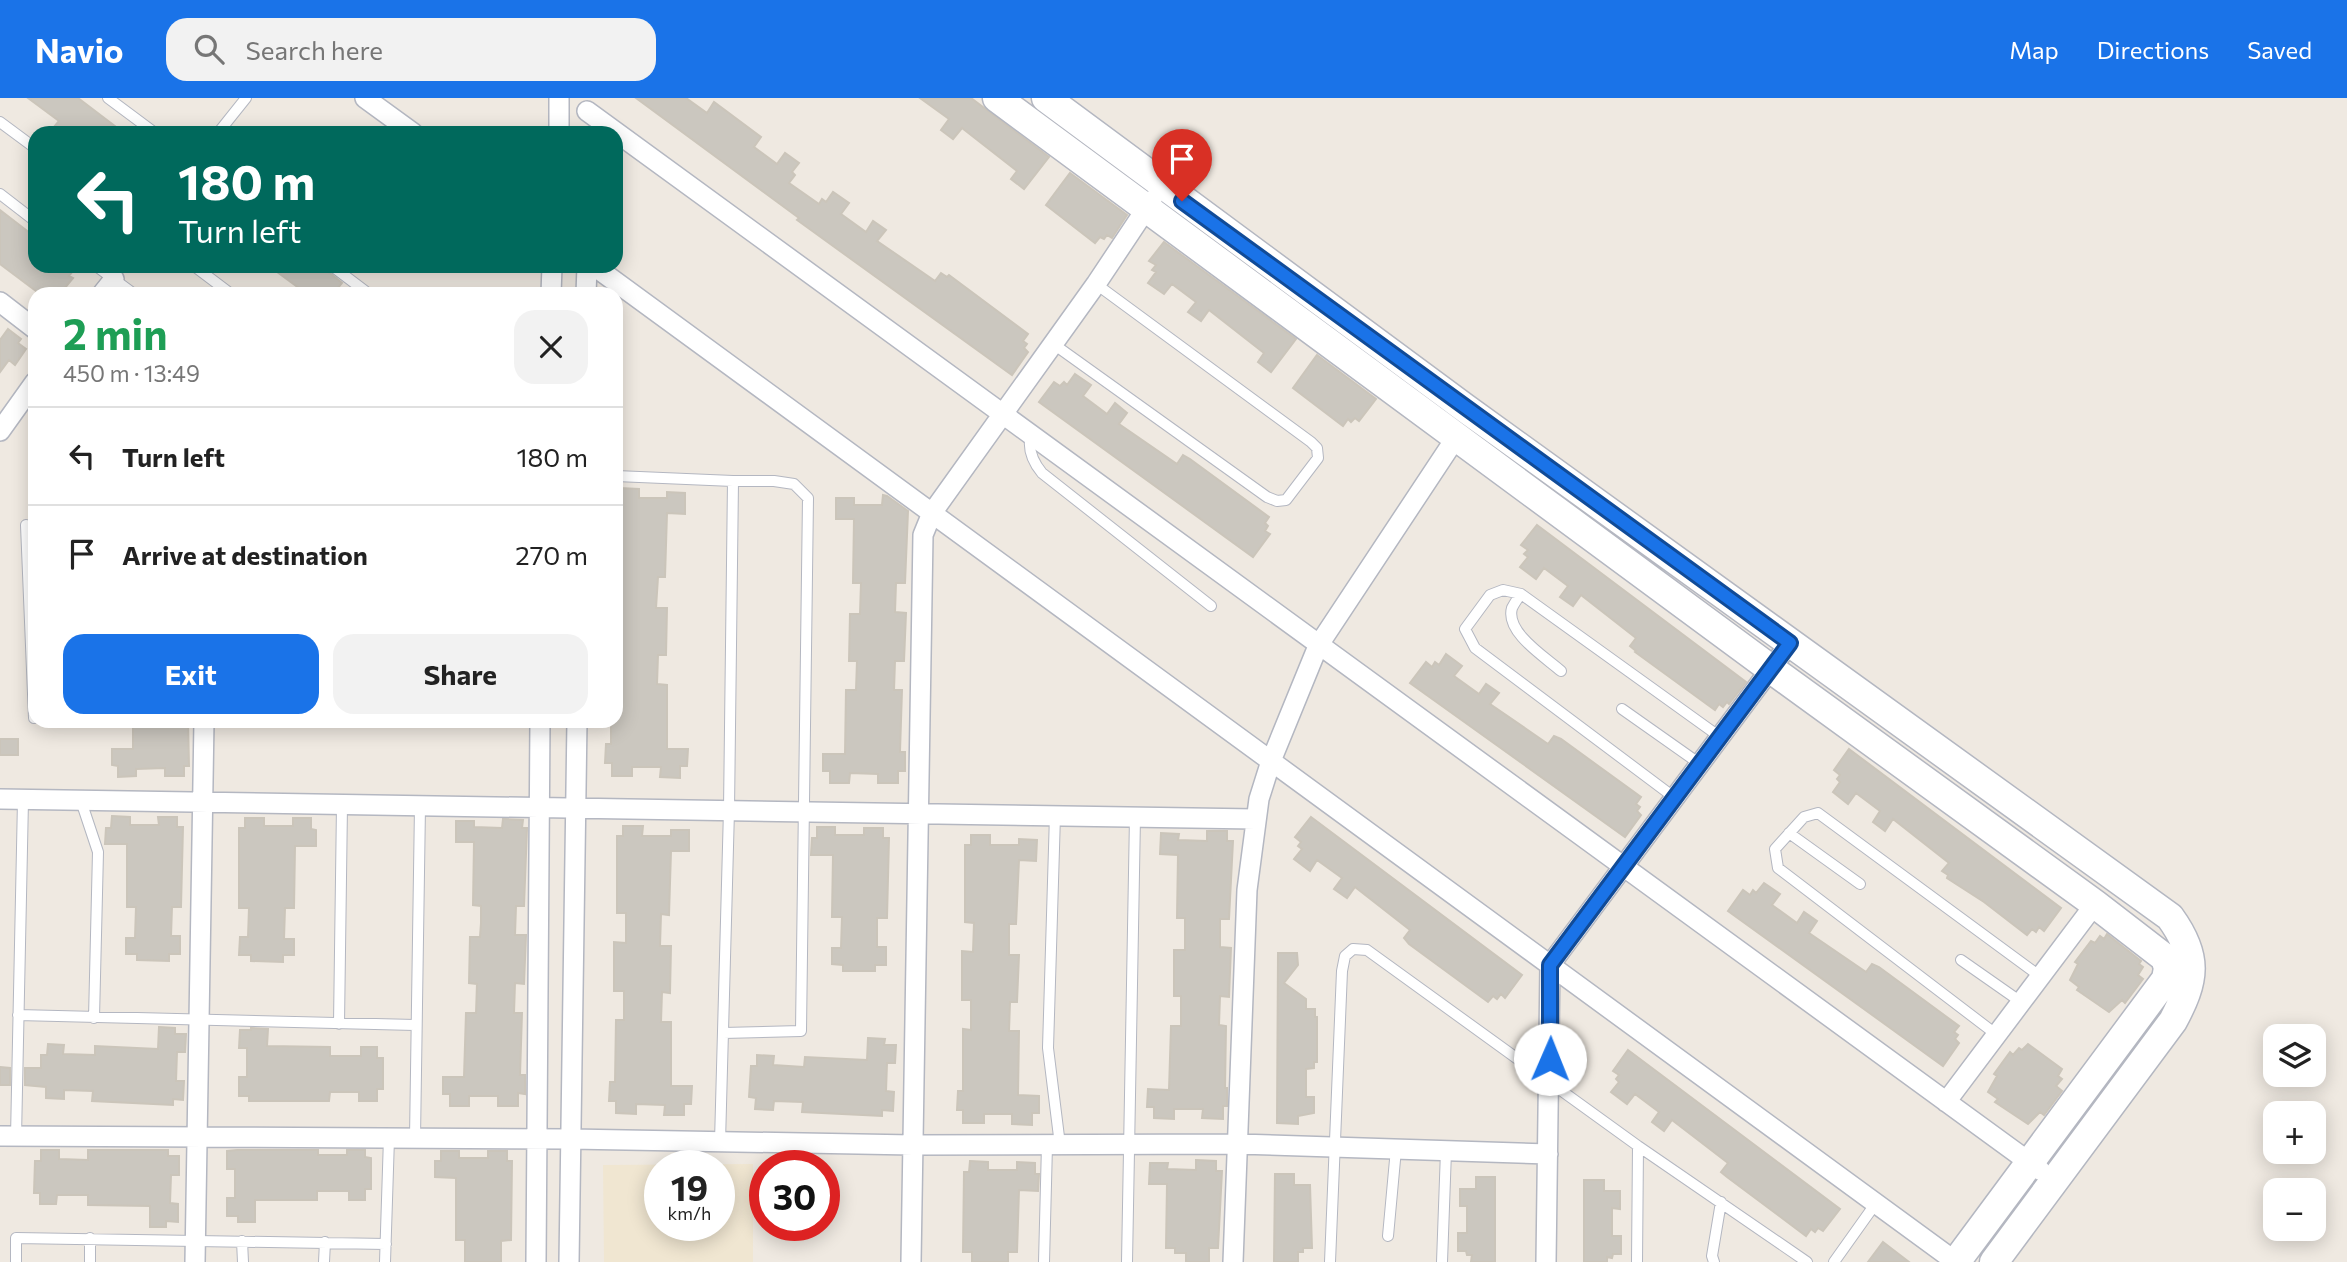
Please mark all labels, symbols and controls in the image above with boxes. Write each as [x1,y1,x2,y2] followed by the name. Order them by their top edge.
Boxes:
[166,18,656,81] search box
[35,29,124,70] text: Navio
[190,30,228,68] icon: search
[246,34,383,65] text: Search here
[2009,35,2059,64] text: Map
[2097,35,2209,64] text: Directions
[2247,35,2312,64] text: Saved
[1152,129,1212,201] pin
[1163,140,1201,178] icon: arrive
[178,150,315,210] text: 180 m
[63,154,154,245] icon: left
[178,210,302,250] text: Turn left
[63,307,168,359] text: 2 min
[514,310,588,384] button: close
[63,359,200,387] text: 450 m · 13:49
[63,437,101,475] icon: left
[122,441,225,472] text: Turn left
[516,441,588,472] text: 180 m
[63,535,101,573] icon: arrive
[122,539,368,570] text: Arrive at destination
[515,539,588,570] text: 270 m
[63,634,319,714] button: Exit
[333,634,588,714] button: Share
[1513,1022,1587,1096] position arrow
[2263,1024,2326,1241] map controls
[2263,1024,2326,1087] button: layers
[2263,1101,2326,1164] button: +
[749,1150,840,1241] speed limit sign: 30
[671,1165,708,1208] text: 19
[2263,1178,2326,1241] button: −
[668,1202,711,1224] text: km/h

